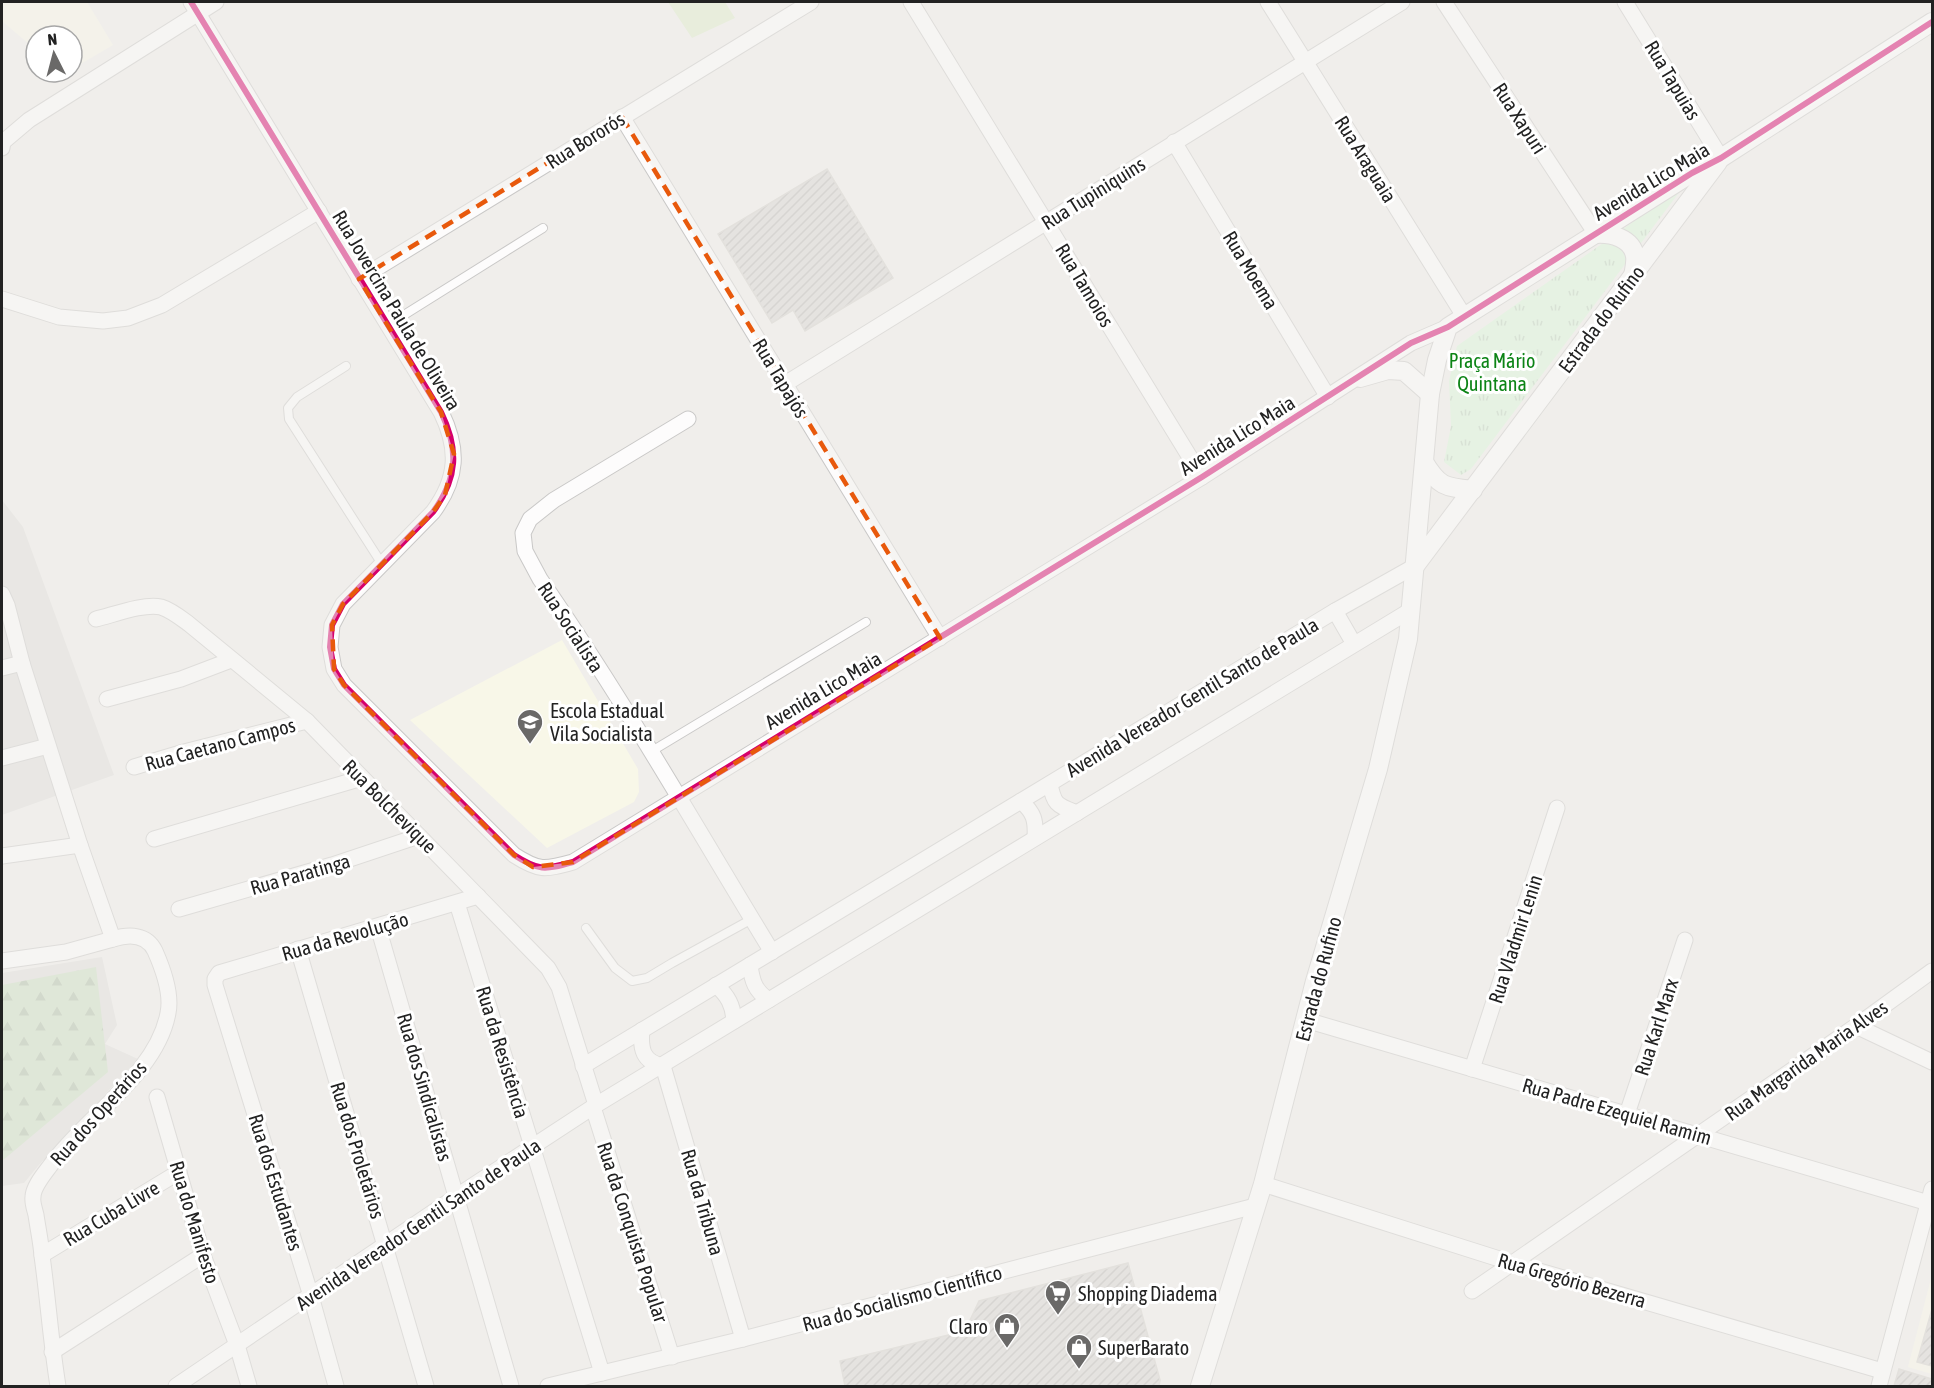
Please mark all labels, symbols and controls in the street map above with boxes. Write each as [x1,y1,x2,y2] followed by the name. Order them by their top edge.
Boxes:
[24,24,84,84] north arrow
[47,30,58,49] text: N
[1640,36,1706,124] street label: Rua Tapuias
[1489,78,1551,158] street label: Rua Xapuri
[541,107,629,173] street label: Rua Bororós
[1330,111,1402,207] street label: Rua Araguaia
[1589,137,1713,225] street label: Avenida Lico Maia
[1037,152,1149,234] street label: Rua Tupiniquins
[328,206,466,414] street label: Rua Jovercina Paula de Oliveira
[1219,227,1283,313] street label: Rua Moema
[1051,239,1119,331] street label: Rua Tamoios
[1553,261,1649,377] street label: Estrada do Rufino
[748,334,814,422] street label: Rua Tapajós
[1449,349,1535,395] park label: Praça Mário Quintana
[1175,390,1299,480] street label: Avenida Lico Maia
[533,578,609,676] street label: Rua Socialista
[1062,612,1322,782] street label: Avenida Vereador Gentil Santo de Paula
[761,646,885,734] street label: Avenida Lico Maia
[550,699,665,745] place label: Escola Estadual Vila Socialista
[515,707,545,745] school or university icon: Escola Estadual Vila Socialista
[142,713,298,775] street label: Rua Caetano Campos
[338,754,442,858] street label: Rua Bolchevique
[247,849,353,899] street label: Rua Paratinga
[1483,872,1547,1006] street label: Rua Vladmir Lenin
[279,907,411,965] street label: Rua da Revolução
[1290,914,1346,1044] street label: Estrada do Rufino
[1629,975,1683,1079] street label: Rua Karl Marx
[472,983,534,1121] street label: Rua da Resistência
[1720,995,1892,1125] street label: Rua Margarida Maria Alves
[393,1010,457,1164] street label: Rua dos Sindicalistas
[45,1056,151,1170] street label: Rua dos Operários
[1520,1073,1714,1149] street label: Rua Padre Ezequiel Ramim
[326,1079,390,1221] street label: Rua dos Proletários
[244,1111,308,1253] street label: Rua dos Estudantes
[291,1133,545,1315] street label: Avenida Vereador Gentil Santo de Paula
[593,1139,673,1326] street label: Rua da Conquista Popular
[677,1146,729,1258] street label: Rua da Tribuna
[165,1158,225,1286] street label: Rua do Manifesto
[59,1175,163,1251] street label: Rua Cuba Livre
[1495,1248,1649,1312] street label: Rua Gregório Bezerra
[800,1260,1004,1336] street label: Rua do Socialismo Científico
[1043,1278,1073,1316] supermarket icon: Shopping Diadema
[1078,1282,1217,1305] place label: Shopping Diadema
[992,1311,1022,1349] shop icon: Claro
[949,1315,988,1338] place label: Claro
[1064,1332,1094,1370] shop icon: SuperBarato
[1098,1336,1189,1359] place label: SuperBarato

